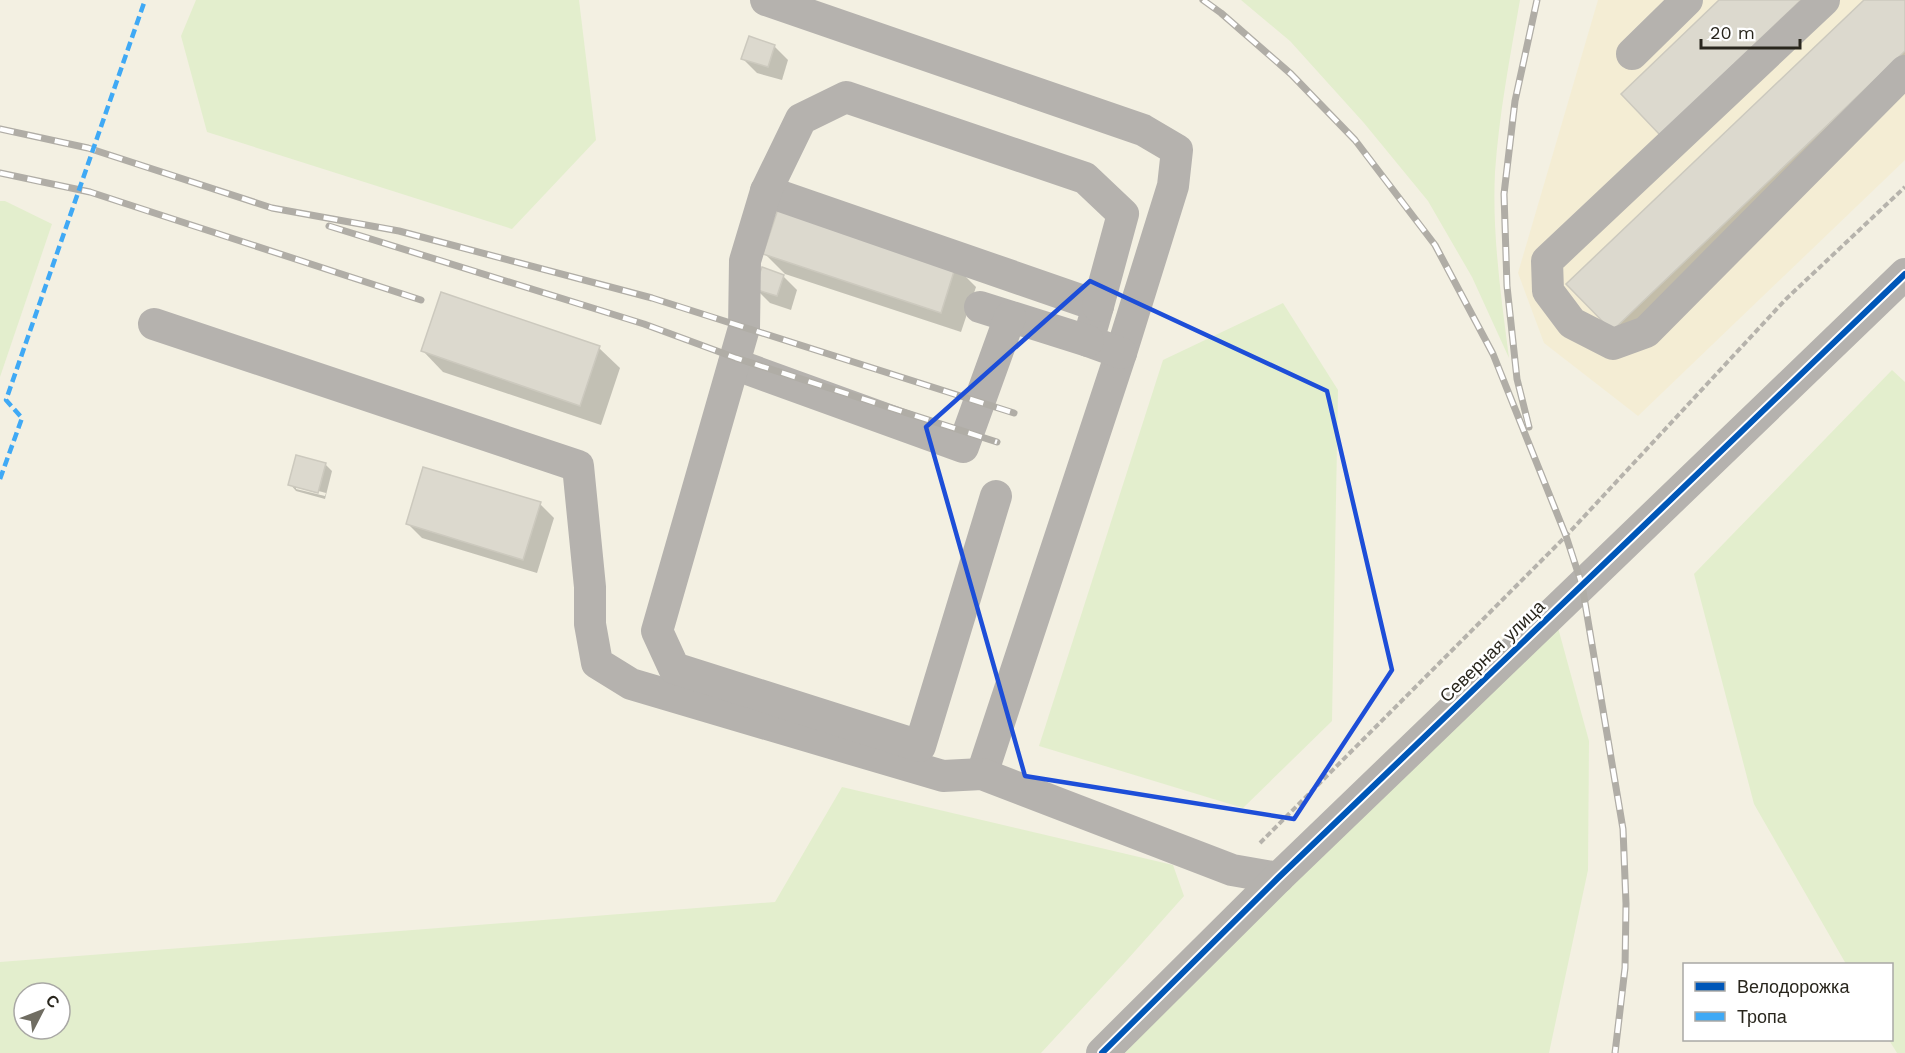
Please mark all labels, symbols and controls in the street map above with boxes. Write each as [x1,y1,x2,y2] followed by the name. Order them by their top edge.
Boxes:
[1701,12,1800,50] scale bar
[1710,22,1755,43] text: 20 m
[1435,595,1550,706] street label: Северная улица
[1683,963,1893,1041] legend
[1737,976,1850,997] text: Велодорожка
[12,981,72,1041] north arrow
[42,991,64,1012] text: С
[1737,1006,1788,1027] text: Тропа

